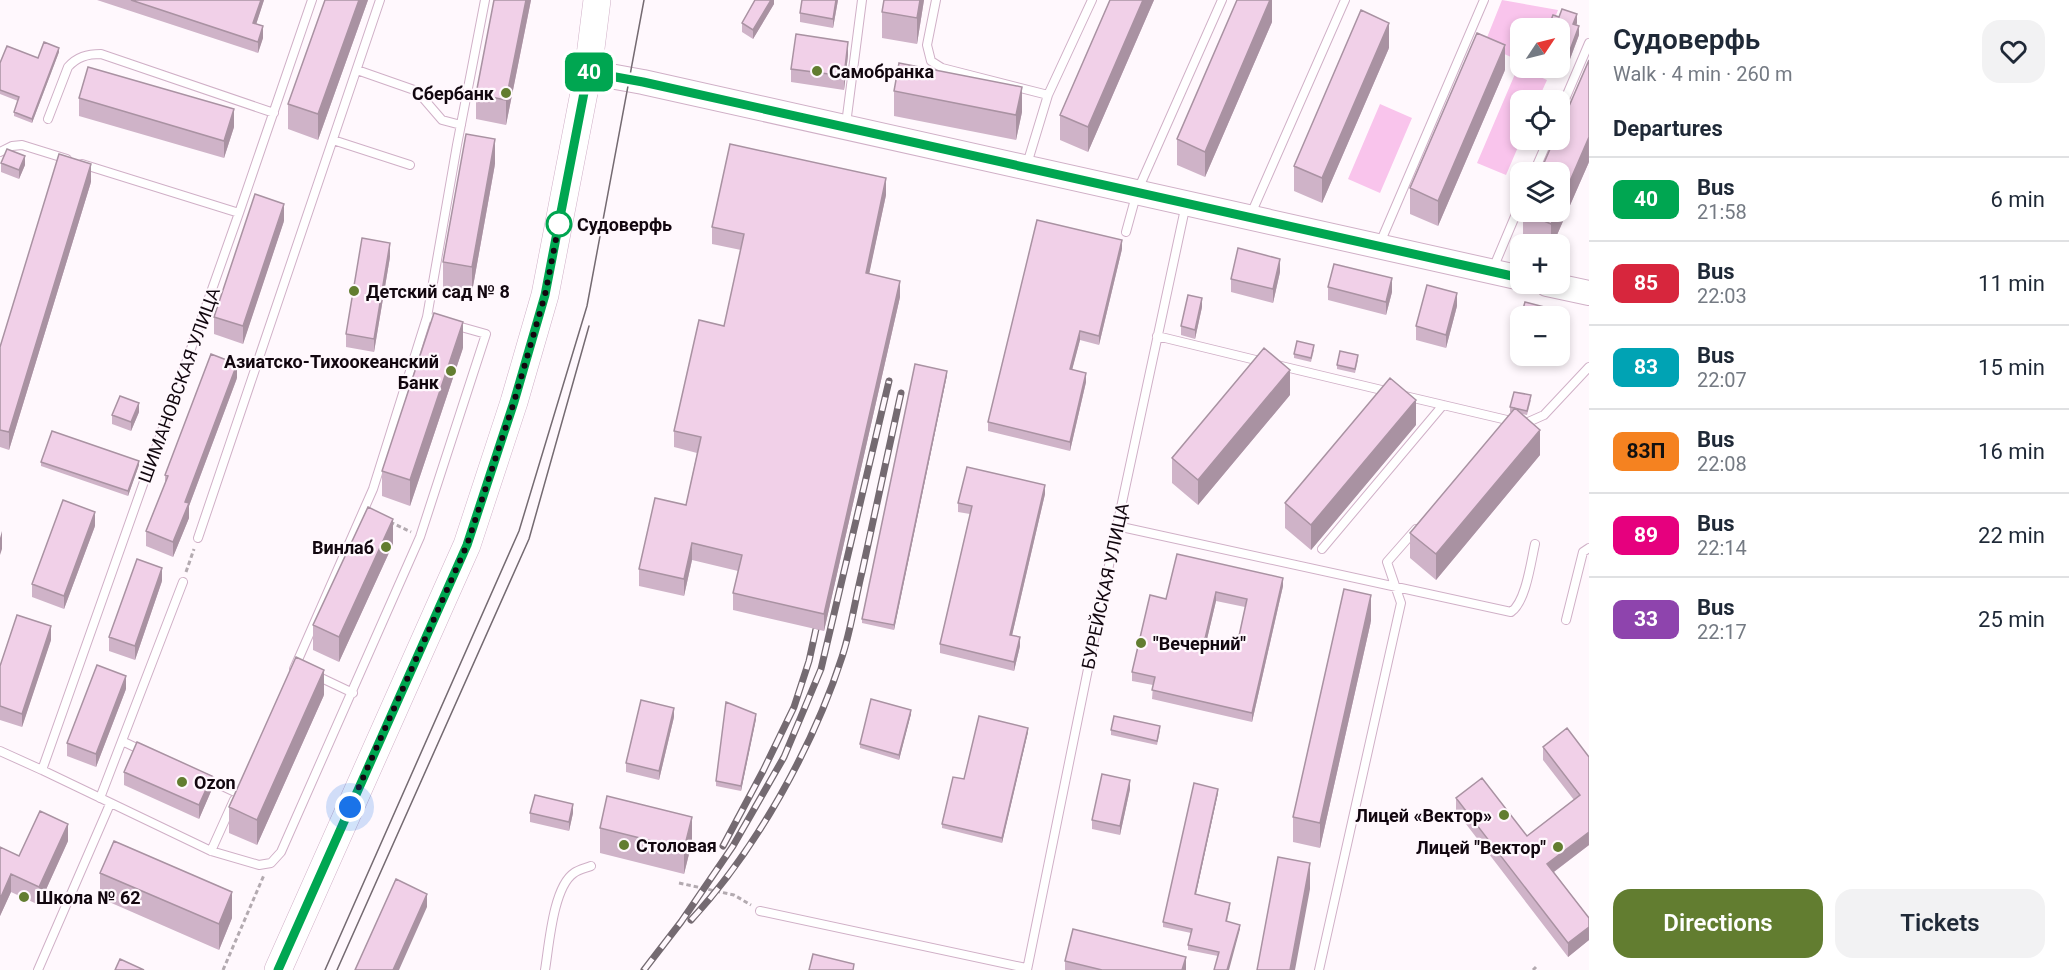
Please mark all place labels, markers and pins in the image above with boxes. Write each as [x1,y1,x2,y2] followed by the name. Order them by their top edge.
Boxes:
[829,61,934,82] place label: Самобранка
[810,64,824,78] marker: Самобранка
[412,83,495,104] place label: Сбербанк
[499,86,513,100] marker: Сбербанк
[546,211,572,237] marker: Судоверфь
[577,214,672,235] place label: Судоверфь
[366,281,510,302] place label: Детский сад № 8
[347,284,361,298] marker: Детский сад № 8
[224,351,440,393] place label: Азиатско-Тихоокеанский Банк
[444,364,458,378] marker: Азиатско-Тихоокеанский Банк
[312,537,374,558] place label: Винлаб
[379,540,393,554] marker: Винлаб
[1153,633,1246,654] place label: "Вечерний"
[1134,636,1148,650] marker: "Вечерний"
[194,772,236,793] place label: Ozon
[175,775,189,789] marker: Ozon
[1355,805,1492,826] place label: Лицей «Вектор»
[1497,808,1511,822] marker: Лицей «Вектор»
[636,835,717,856] place label: Столовая
[1416,837,1546,858] place label: Лицей "Вектор"
[617,838,631,852] marker: Столовая
[1551,840,1565,854] marker: Лицей "Вектор"
[36,887,141,908] place label: Школа № 62
[17,890,31,904] marker: Школа № 62

